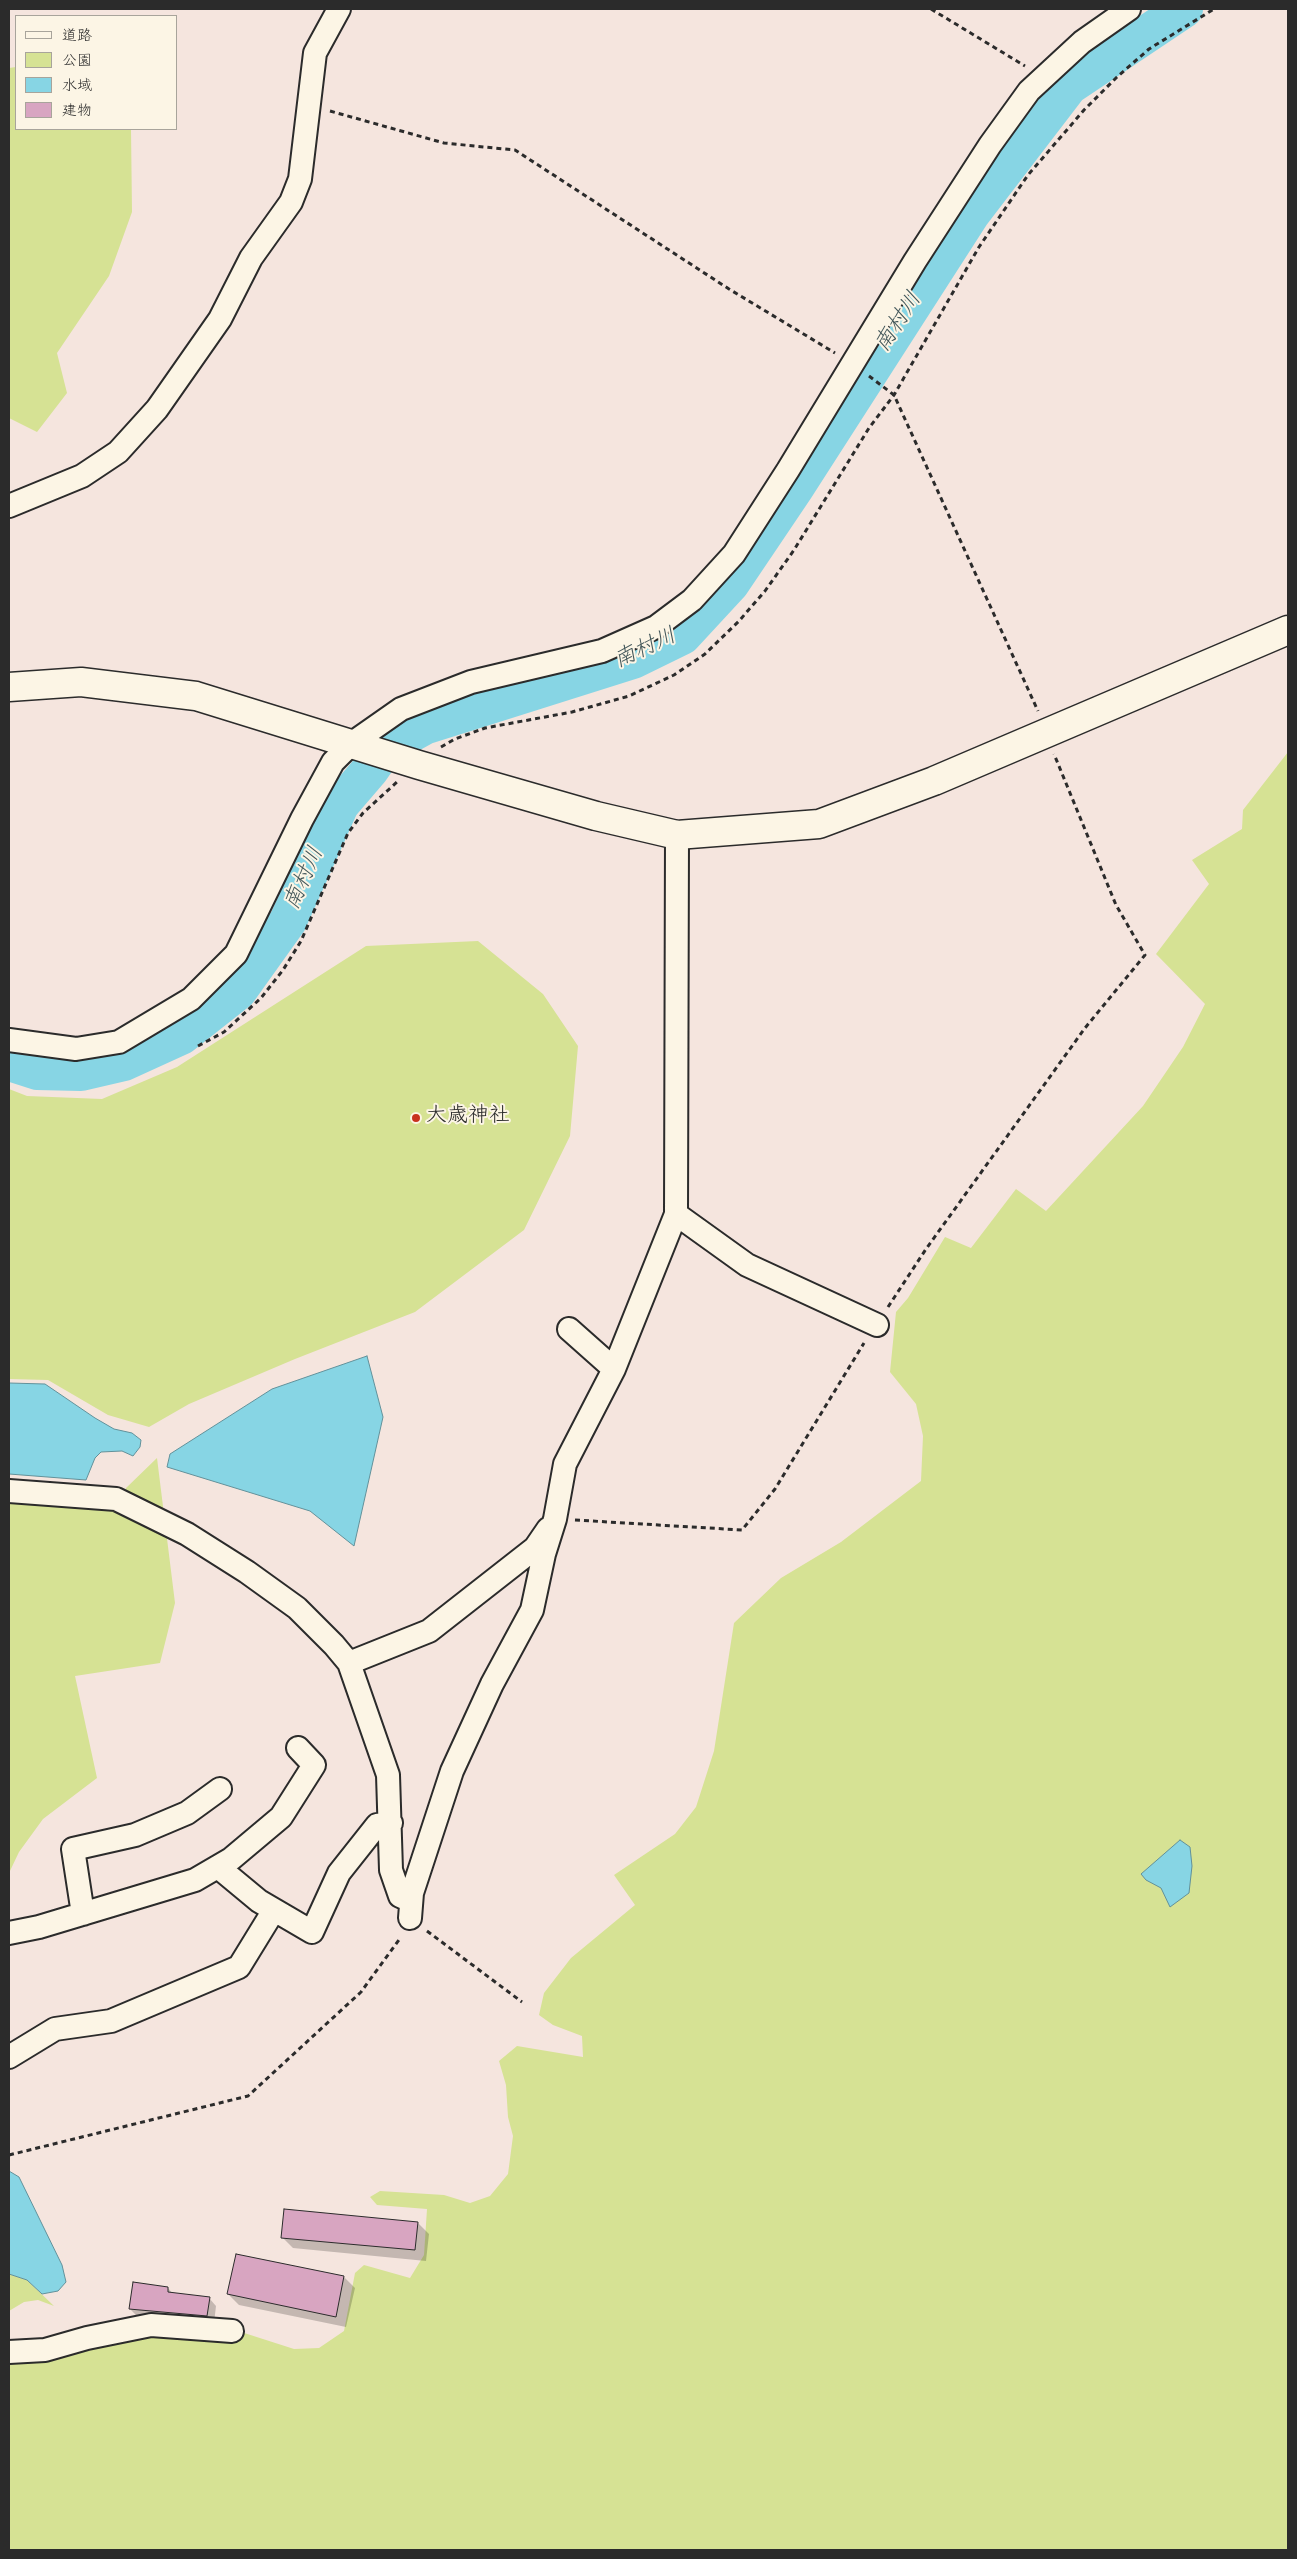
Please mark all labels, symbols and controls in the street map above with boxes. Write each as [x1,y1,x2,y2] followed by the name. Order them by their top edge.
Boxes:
[15,15,178,130] legend
[62,25,92,47] text: 道路
[62,50,92,72] text: 公園
[62,75,92,97] text: 水域
[62,100,92,122] text: 建物
[871,288,929,358] water label: 南村川
[611,624,681,676] water label: 南村川
[281,843,331,915] water label: 南村川
[426,1105,510,1131] place label: 大歳神社
[410,1112,422,1124] marker: 大歳神社

